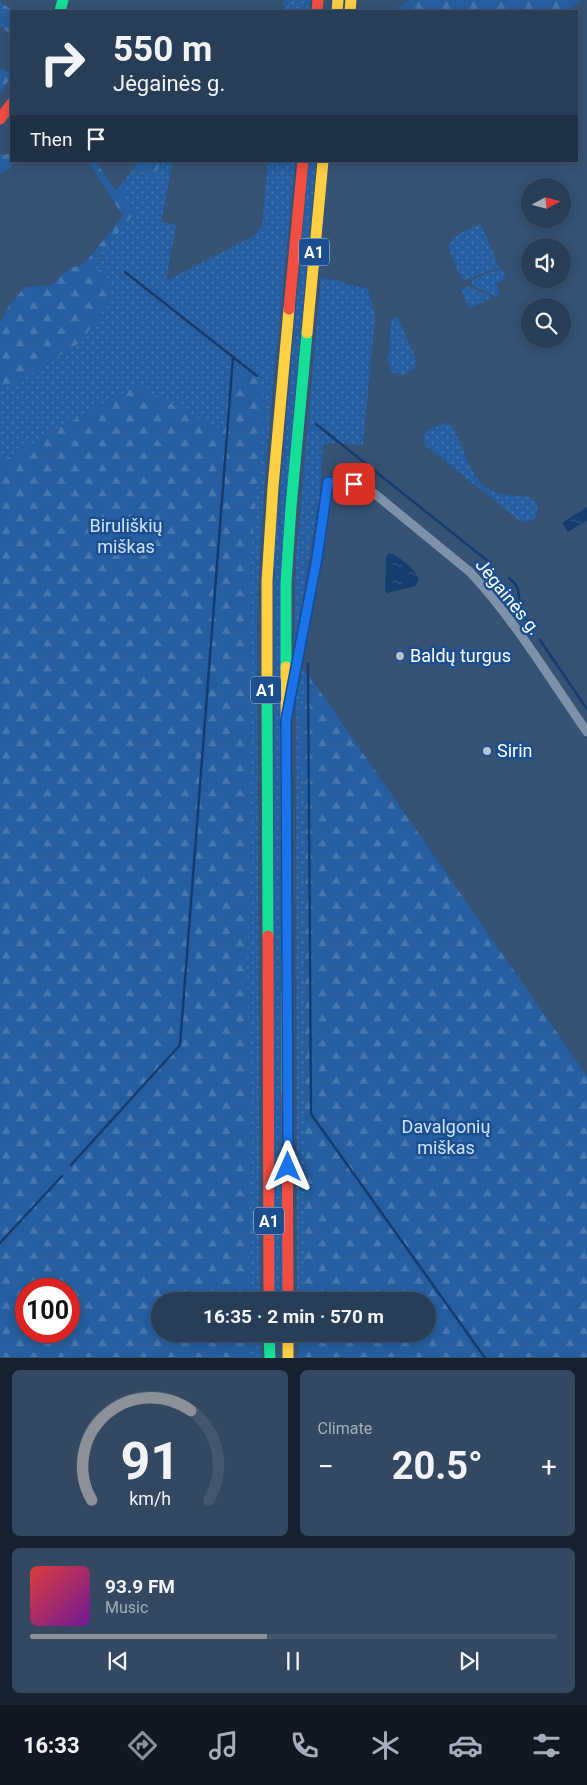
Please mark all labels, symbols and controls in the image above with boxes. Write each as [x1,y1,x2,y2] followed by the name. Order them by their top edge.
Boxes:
[113,29,212,70] text: 550 m
[30,30,95,95] icon: right
[113,71,225,96] text: Jėgainės g.
[82,125,110,153] icon: arrive
[30,128,72,151] text: Then
[521,178,571,228] north arrow
[521,178,571,348] map controls
[299,238,329,266] road number: A1
[521,238,571,288] button: sound
[521,298,571,348] button: search
[333,463,375,505] pin
[340,470,368,498] icon: arrive
[89,515,163,557] park label: Biruliškių miškas
[471,554,545,639] street label: Jėgainės g.
[410,645,511,666] place label: Baldų turgus
[394,650,406,662] marker: Baldų turgus
[251,676,281,704] road number: A1
[497,740,532,761] place label: Sirin
[481,745,493,757] marker: Sirin
[402,1116,490,1158] park label: Davalgonių miškas
[261,1140,313,1192] position arrow
[254,1208,284,1234] road number: A1
[15,1278,80,1343] speed limit sign: 100
[203,1305,384,1328] text: 16:35 · 2 min · 570 m
[318,1419,372,1438] text: Climate
[120,1431,180,1492] text: 91
[392,1444,483,1488] text: 20.5°
[318,1450,334,1483] text: −
[541,1450,557,1483] text: +
[129,1488,171,1509] text: km/h
[105,1575,175,1598] text: 93.9 FM
[105,1598,148,1617] text: Music
[104,1647,132,1675] icon: previous
[279,1647,307,1675] icon: pause
[455,1647,483,1675] icon: next
[125,1728,160,1763] icon: directions
[206,1728,241,1763] icon: music
[287,1728,322,1763] icon: phone
[368,1728,403,1763] icon: climate
[448,1728,483,1763] icon: car
[529,1728,564,1763] icon: filters
[23,1733,80,1758] text: 16:33

